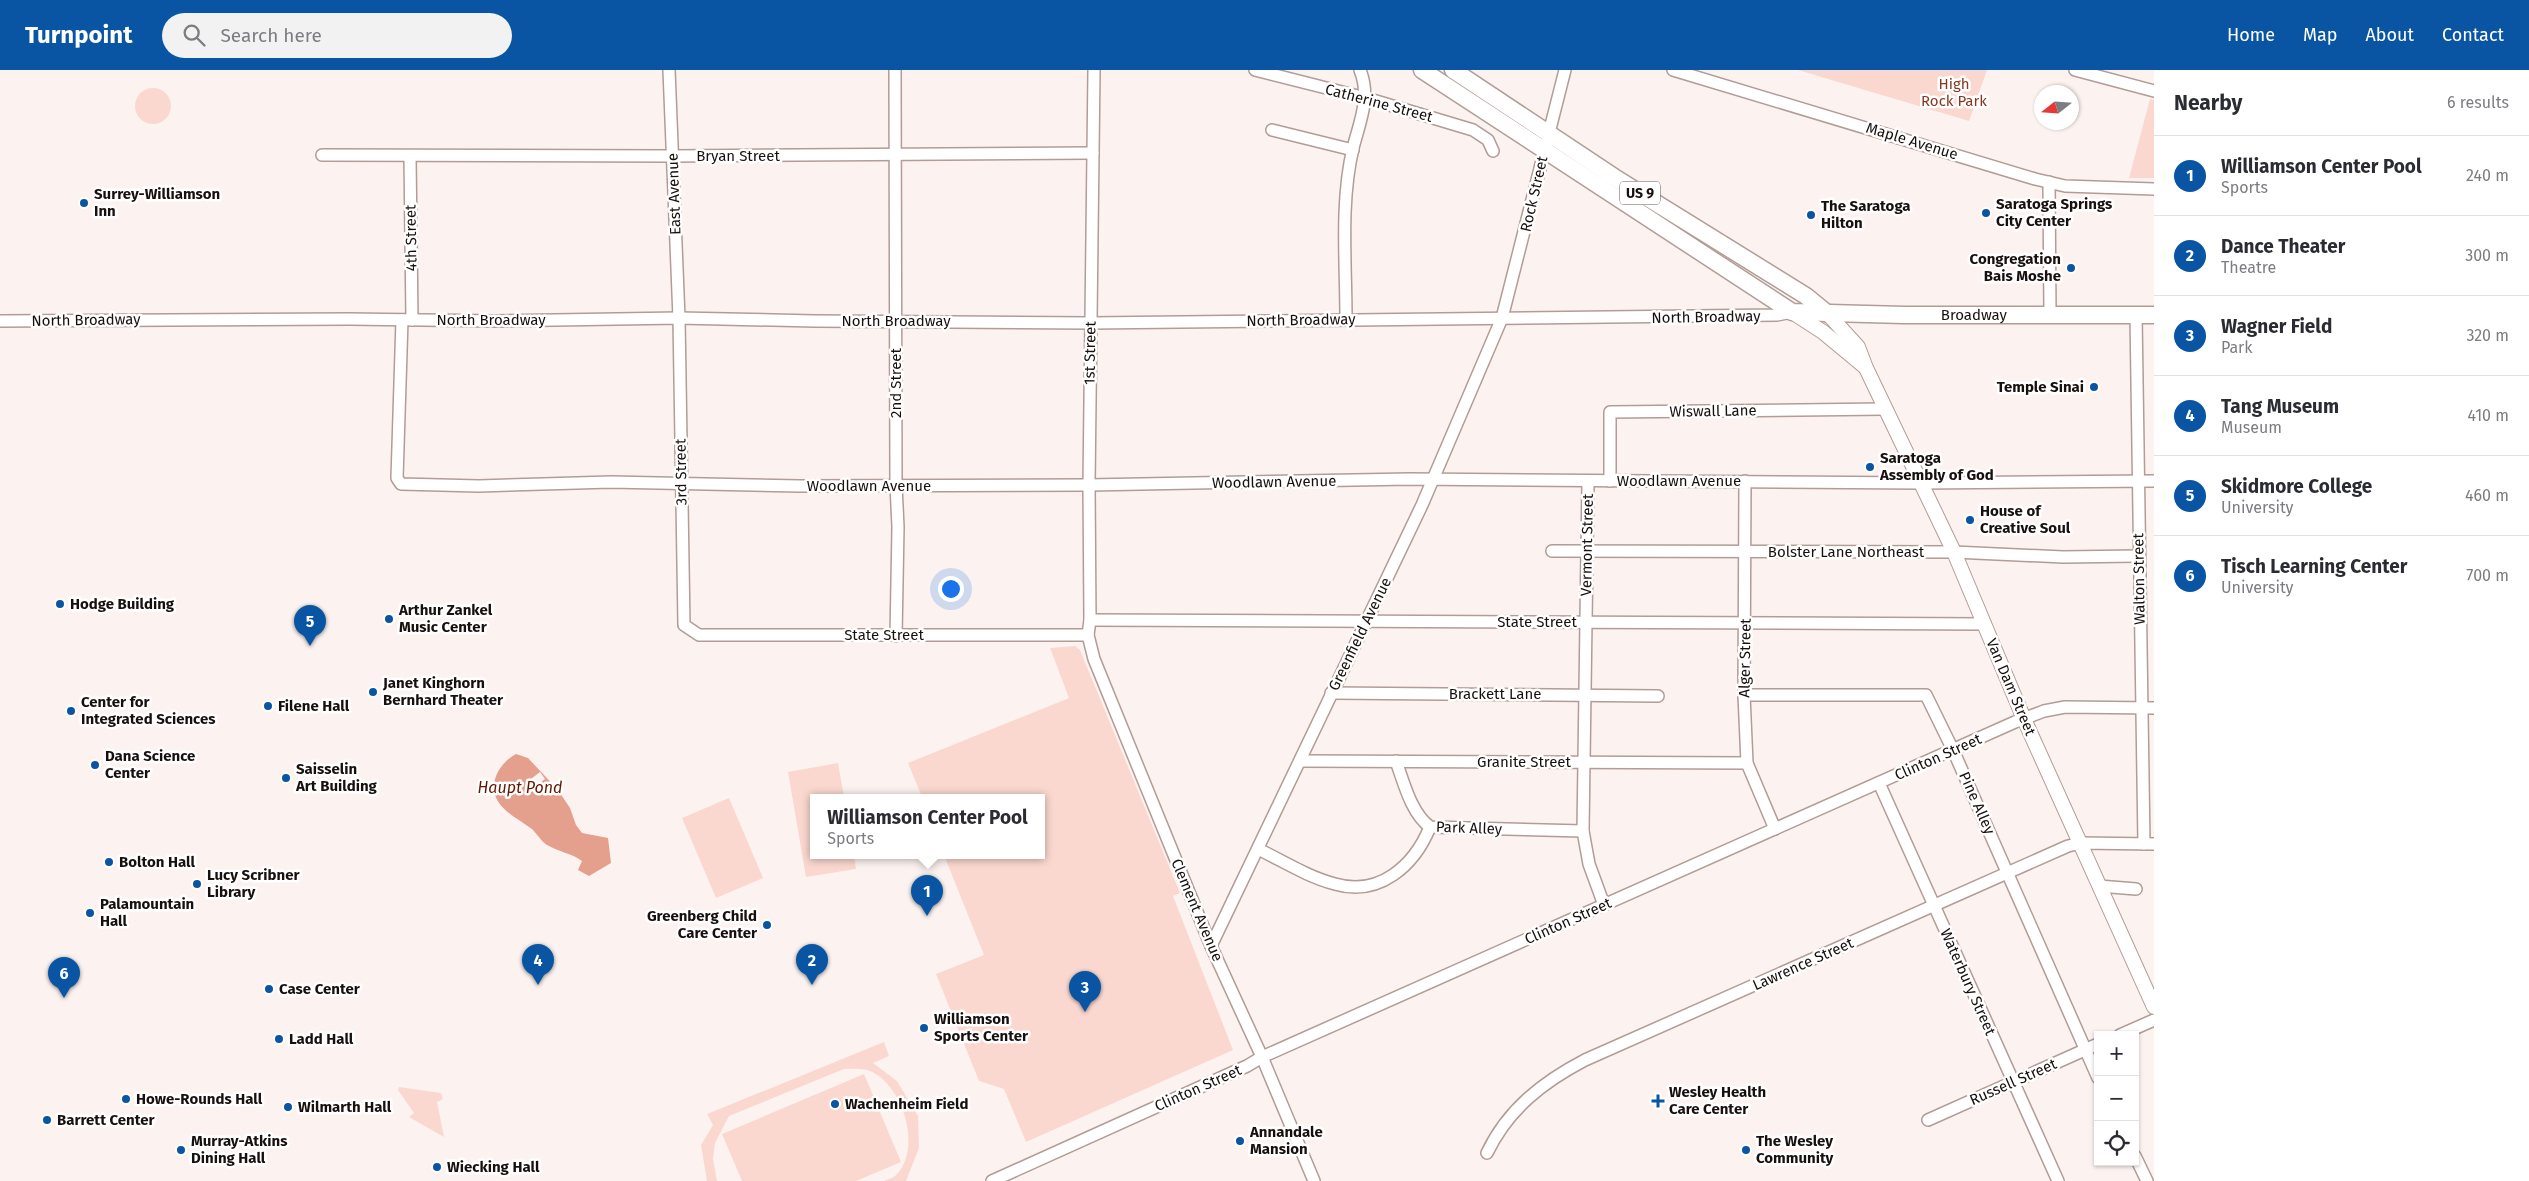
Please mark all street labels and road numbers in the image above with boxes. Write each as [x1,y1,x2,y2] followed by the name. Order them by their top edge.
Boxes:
[1323,80,1435,126] street label: Catherine Street
[1864,119,1960,163] street label: Maple Avenue
[696,147,780,165] street label: Bryan Street
[664,153,684,235] street label: East Avenue
[1517,154,1552,234] street label: Rock Street
[1620,182,1660,204] road number: US 9
[401,204,421,272] street label: 4th Street
[1941,306,2008,324] street label: Broadway
[1651,307,1761,327] street label: North Broadway
[31,310,141,330] street label: North Broadway
[1246,310,1356,330] street label: North Broadway
[436,311,546,329] street label: North Broadway
[841,312,951,330] street label: North Broadway
[1080,320,1100,385] street label: 1st Street
[887,347,905,418] street label: 2nd Street
[1669,401,1757,421] street label: Wiswall Lane
[671,438,691,505] street label: 3rd Street
[1212,472,1336,492] street label: Woodlawn Avenue
[1617,472,1741,490] street label: Woodlawn Avenue
[807,477,931,495] street label: Woodlawn Avenue
[1577,493,1597,596] street label: Vermont Street
[2129,532,2149,625] street label: Walton Street
[1768,543,1925,561] street label: Bolster Lane Northeast
[1325,574,1395,694] street label: Greenfield Avenue
[1497,613,1577,631] street label: State Street
[1735,618,1755,698] street label: Alger Street
[844,626,924,644] street label: State Street
[1982,636,2040,739] street label: Van Dam Street
[1449,685,1541,703] street label: Brackett Lane
[1892,730,1985,784] street label: Clinton Street
[1477,753,1572,771] street label: Granite Street
[1955,769,1999,838] street label: Pine Alley
[1436,818,1503,838] street label: Park Alley
[1167,856,1227,964] street label: Clement Avenue
[1522,894,1615,948] street label: Clinton Street
[1936,926,2000,1039] street label: Waterbury Street
[1750,934,1857,994] street label: Lawrence Street
[1967,1055,2060,1109] street label: Russell Street
[1152,1061,1245,1115] street label: Clinton Street

